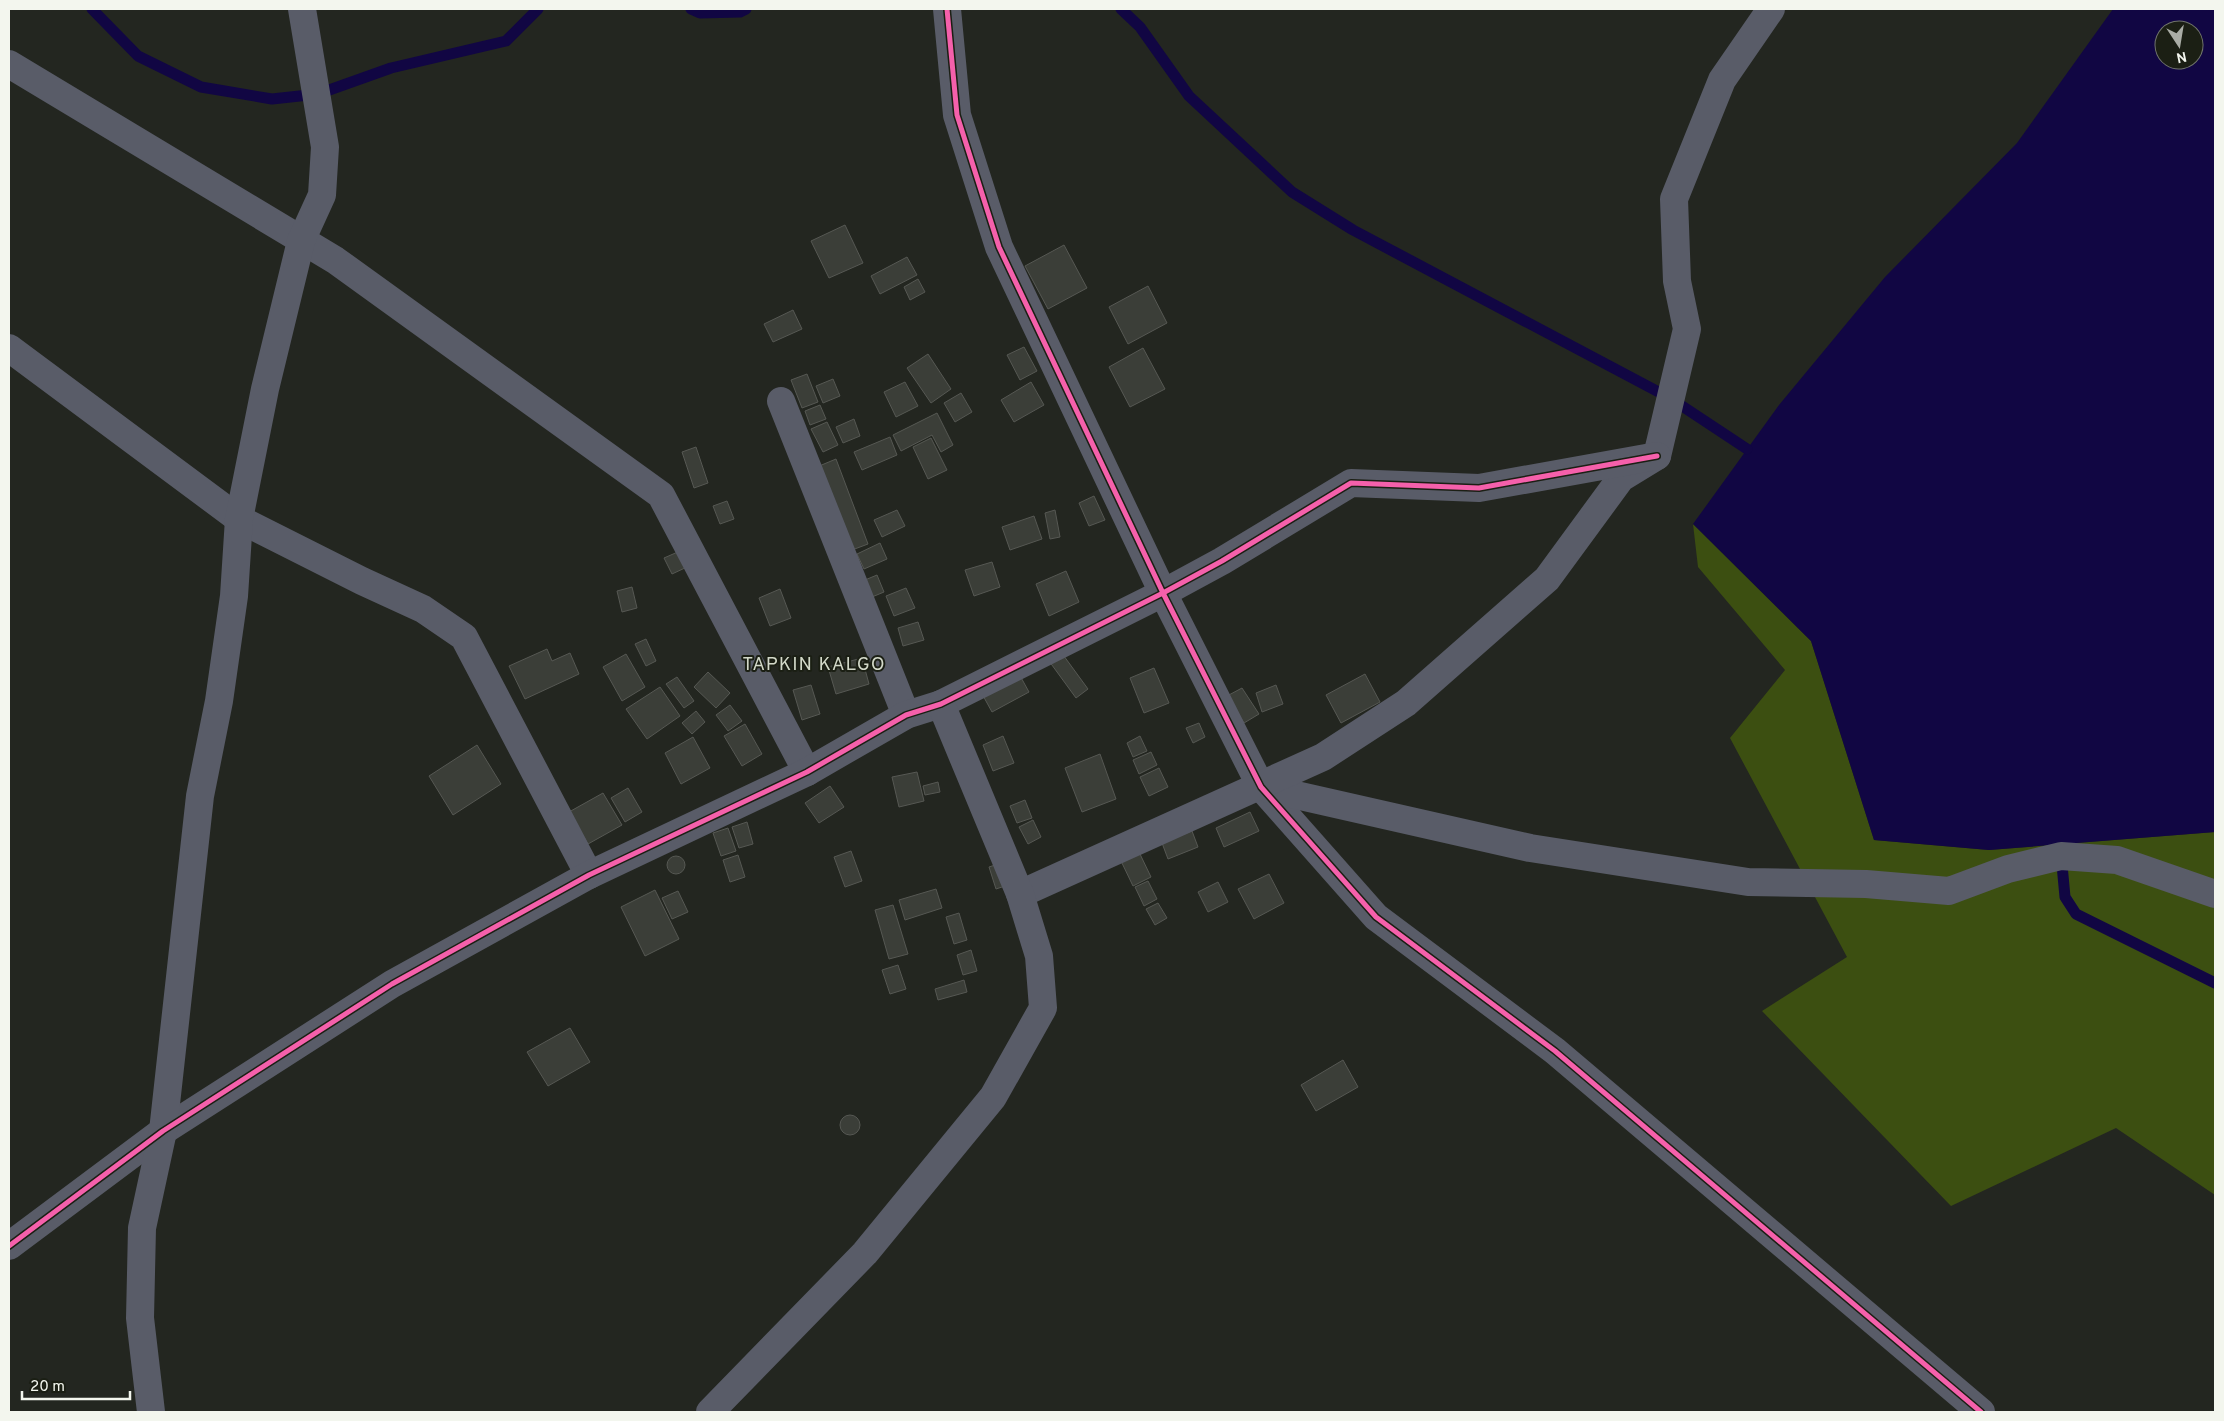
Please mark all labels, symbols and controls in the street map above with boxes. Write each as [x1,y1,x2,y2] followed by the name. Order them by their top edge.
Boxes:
[2154,20,2204,70] north arrow
[2175,47,2188,66] text: N
[742,653,886,677] district label: TAPKIN KALGO
[22,1368,130,1400] scale bar
[30,1378,65,1397] text: 20 m

